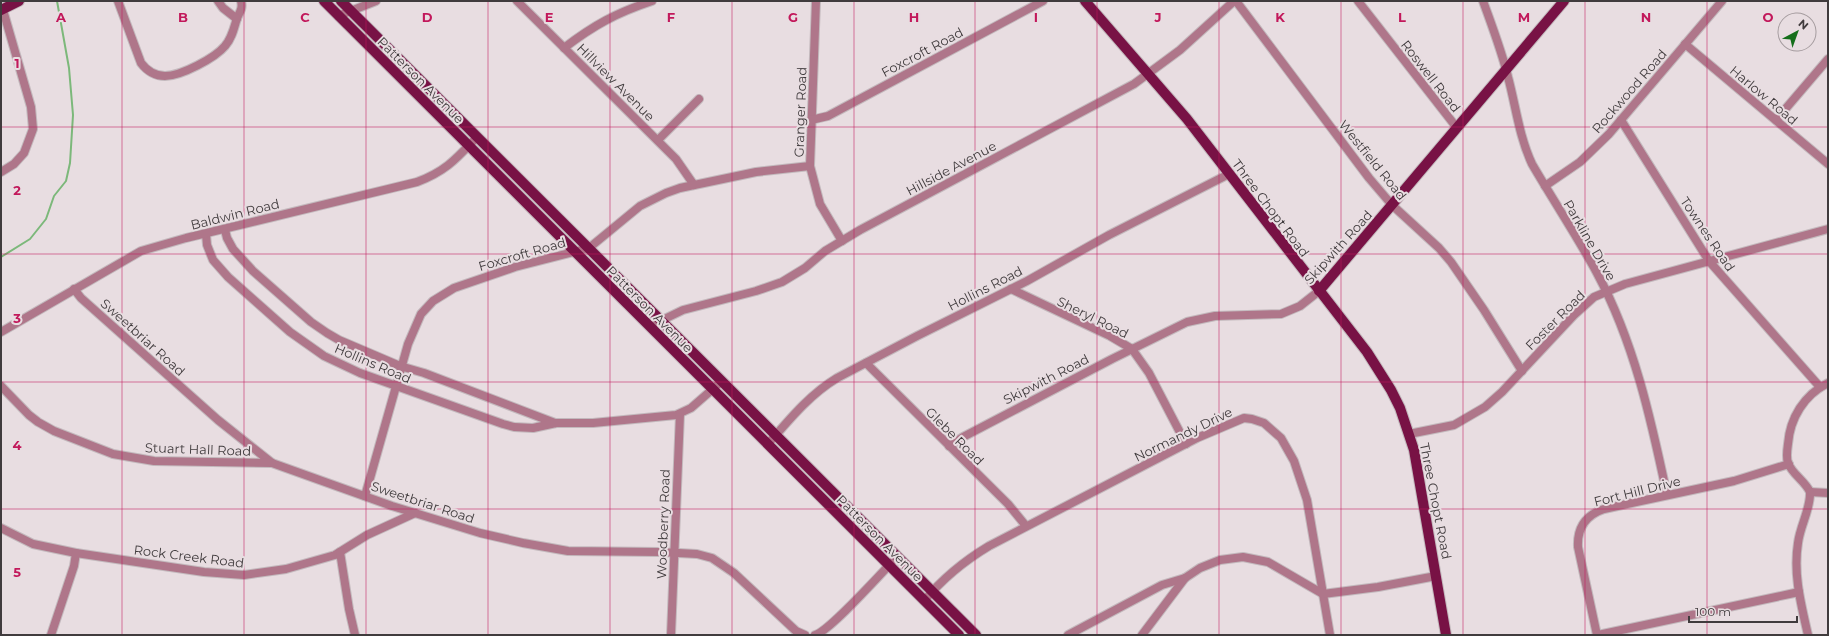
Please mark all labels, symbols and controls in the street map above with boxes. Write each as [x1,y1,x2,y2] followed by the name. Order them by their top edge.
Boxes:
[55,9,67,25] text: A
[178,9,188,25] text: B
[300,9,310,25] text: C
[422,9,433,25] text: D
[545,9,554,25] text: E
[667,9,675,25] text: F
[788,9,798,25] text: G
[909,9,919,25] text: H
[1034,9,1038,25] text: I
[1153,9,1162,25] text: J
[1275,9,1285,25] text: K
[1398,9,1406,25] text: L
[1518,9,1530,25] text: M
[1641,9,1651,25] text: N
[1763,9,1774,25] text: O
[1777,12,1817,52] north arrow
[1796,16,1812,33] text: N
[878,24,966,80] street label: Foxcroft Road
[374,33,468,127] street label: Patterson Avenue
[1398,37,1464,115] street label: Roswell Road
[574,40,658,124] street label: Hillview Avenue
[1588,46,1670,136] street label: Rockwood Road
[14,55,20,71] text: 1
[1727,62,1801,128] street label: Harlow Road
[790,66,810,158] street label: Granger Road
[1336,117,1410,203] street label: Westfield Road
[903,137,999,199] street label: Hillside Avenue
[1229,156,1313,260] street label: Three Chopt Road
[13,182,21,198] text: 2
[1677,194,1739,274] street label: Townes Road
[189,195,281,233] street label: Baldwin Road
[1560,197,1620,283] street label: Parkline Drive
[1301,207,1375,287] street label: Skipwith Road
[476,234,568,274] street label: Foxcroft Road
[603,262,697,356] street label: Patterson Avenue
[945,262,1025,314] street label: Hollins Road
[1522,287,1588,353] street label: Foster Road
[1055,293,1131,341] street label: Sheryl Road
[98,295,188,379] street label: Sweetbriar Road
[12,310,21,326] text: 3
[332,340,414,386] street label: Hollins Road
[1000,350,1092,408] street label: Skipwith Road
[1131,403,1235,465] street label: Normandy Drive
[923,404,987,468] street label: Glebe Road
[13,437,22,453] text: 4
[145,439,251,459] street label: Stuart Hall Road
[1417,442,1455,560] street label: Three Chopt Road
[653,469,673,579] street label: Woodberry Road
[1592,472,1682,509] street label: Fort Hill Drive
[369,478,477,526] street label: Sweetbriar Road
[833,491,927,585] street label: Patterson Avenue
[133,541,245,571] street label: Rock Creek Road
[13,564,21,580] text: 5
[1689,598,1797,624] scale bar
[1695,604,1731,619] text: 100 m

